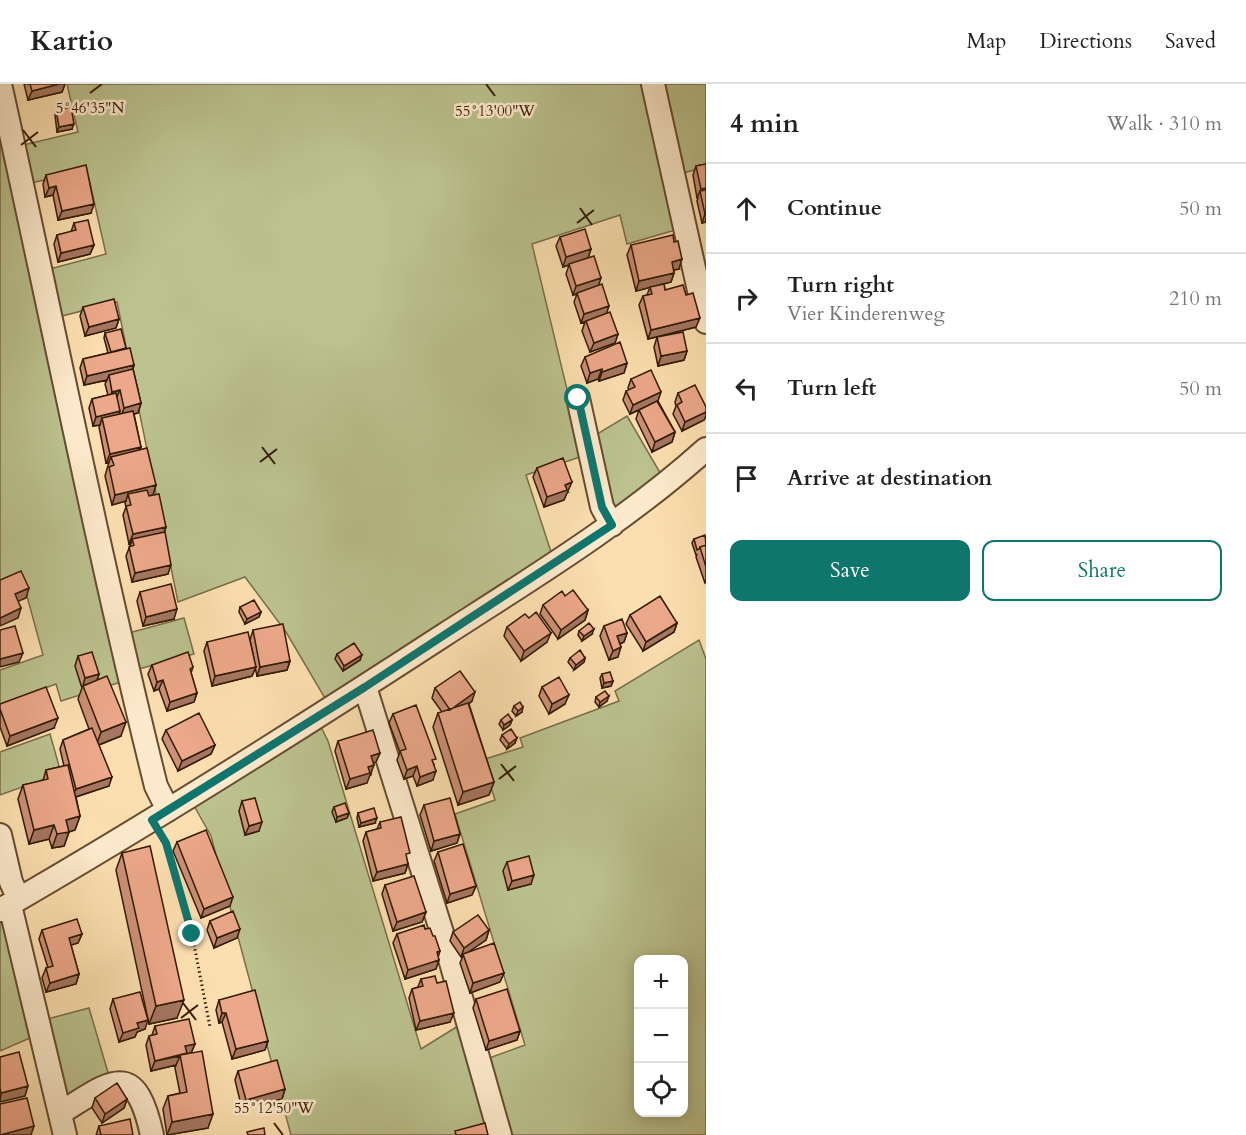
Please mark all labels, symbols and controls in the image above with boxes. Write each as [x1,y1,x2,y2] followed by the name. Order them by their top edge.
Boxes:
[30,22,113,60] text: Kartio
[966,27,1006,56] text: Map
[1039,27,1132,56] text: Directions
[1165,27,1216,56] text: Saved
[56,98,124,118] text: 5°46'35"N
[455,101,535,121] text: 55°13'00"W
[730,106,799,141] text: 4 min
[1107,110,1222,137] text: Walk · 310 m
[730,192,763,225] icon: ahead
[787,193,882,223] text: Continue
[1179,195,1222,222] text: 50 m
[787,270,894,300] text: Turn right
[730,282,763,315] icon: right
[1169,285,1222,312] text: 210 m
[787,300,945,327] text: Vier Kinderenweg
[730,372,763,405] icon: left
[787,373,876,403] text: Turn left
[1179,375,1222,402] text: 50 m
[564,384,590,410] route start
[730,462,763,495] icon: arrive
[787,463,992,493] text: Arrive at destination
[730,540,970,601] button: Save
[982,540,1222,601] button: Share
[178,920,204,946] route end
[634,955,688,1117] map controls
[634,955,688,1009] button: +
[634,1009,688,1063] button: −
[634,1063,688,1117] button: locate
[234,1098,314,1118] text: 55°12'50"W

